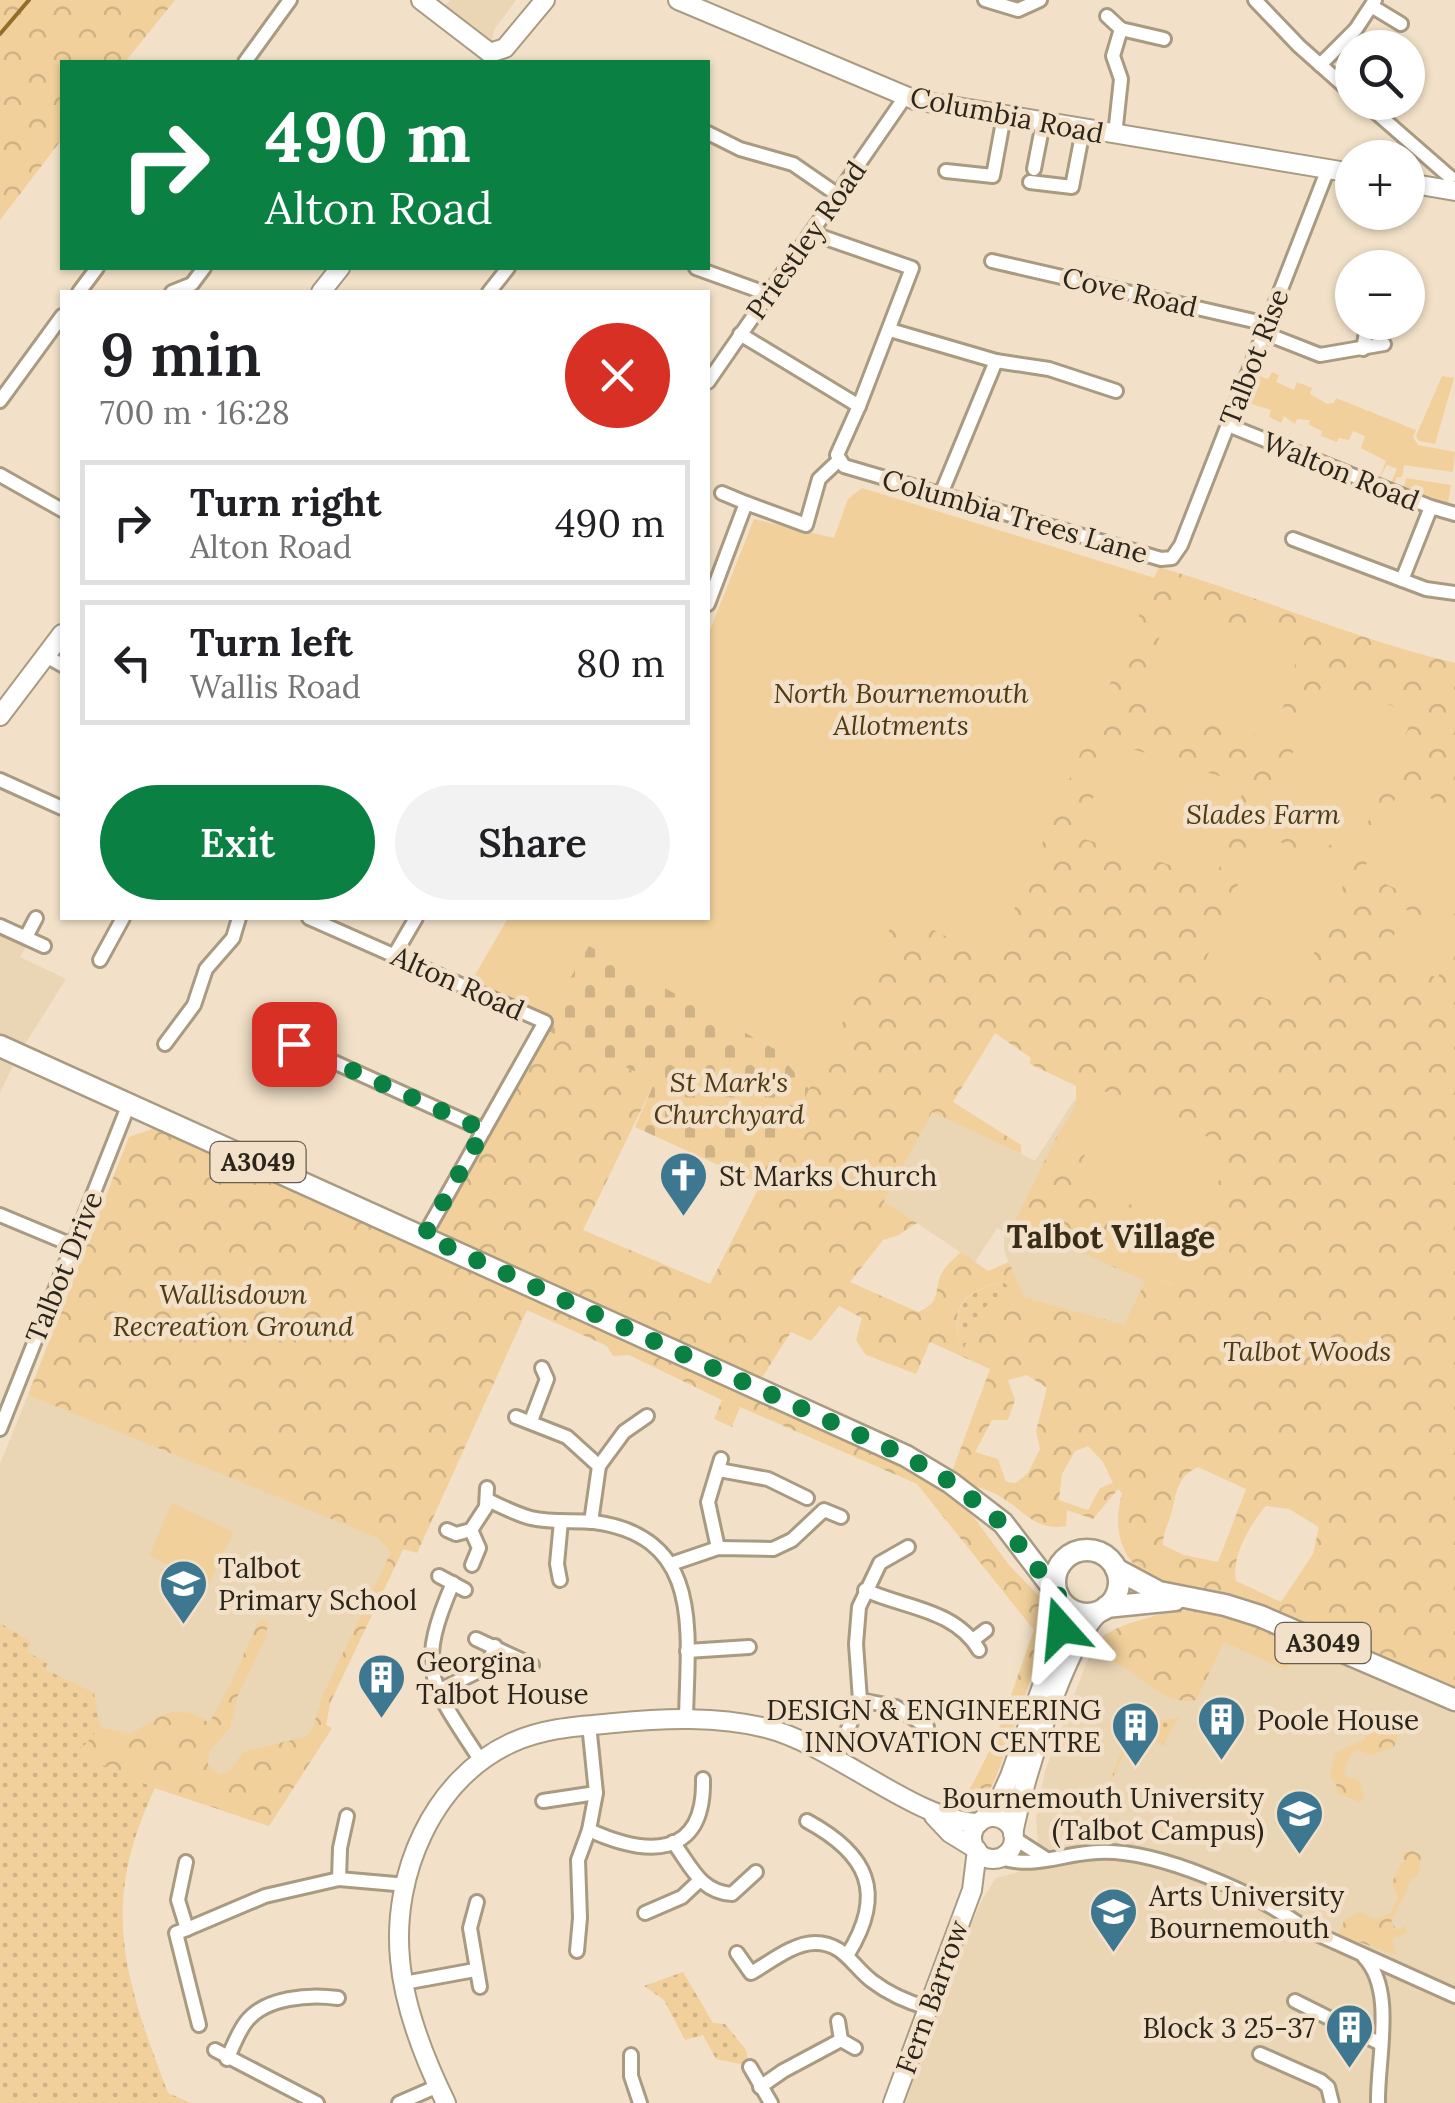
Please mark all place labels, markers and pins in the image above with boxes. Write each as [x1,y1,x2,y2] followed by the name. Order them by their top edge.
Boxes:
[252,1002,337,1087] pin
[658,1150,710,1218] church icon: St Marks Church
[719,1158,937,1194] place label: St Marks Church
[218,1550,417,1618] place label: Talbot Primary School
[157,1558,209,1626] school or university icon: Talbot Primary School
[416,1644,589,1712] place label: Georgina Talbot House
[355,1652,407,1720] building icon: Georgina Talbot House
[766,1692,1101,1760] place label: DESIGN & ENGINEERING INNOVATION CENTRE
[1196,1694,1248,1762] building icon: Poole House
[1110,1700,1162,1768] building icon: DESIGN & ENGINEERING INNOVATION CENTRE
[1257,1702,1419,1738] place label: Poole House
[942,1780,1264,1848] place label: Bournemouth University (Talbot Campus)
[1273,1788,1325,1856] school or university icon: Bournemouth University (Talbot Campus)
[1148,1878,1344,1946] place label: Arts University Bournemouth
[1088,1886,1140,1954] school or university icon: Arts University Bournemouth
[1324,2002,1376,2070] building icon: Block 3 25-37
[1142,2010,1315,2046] place label: Block 3 25-37

